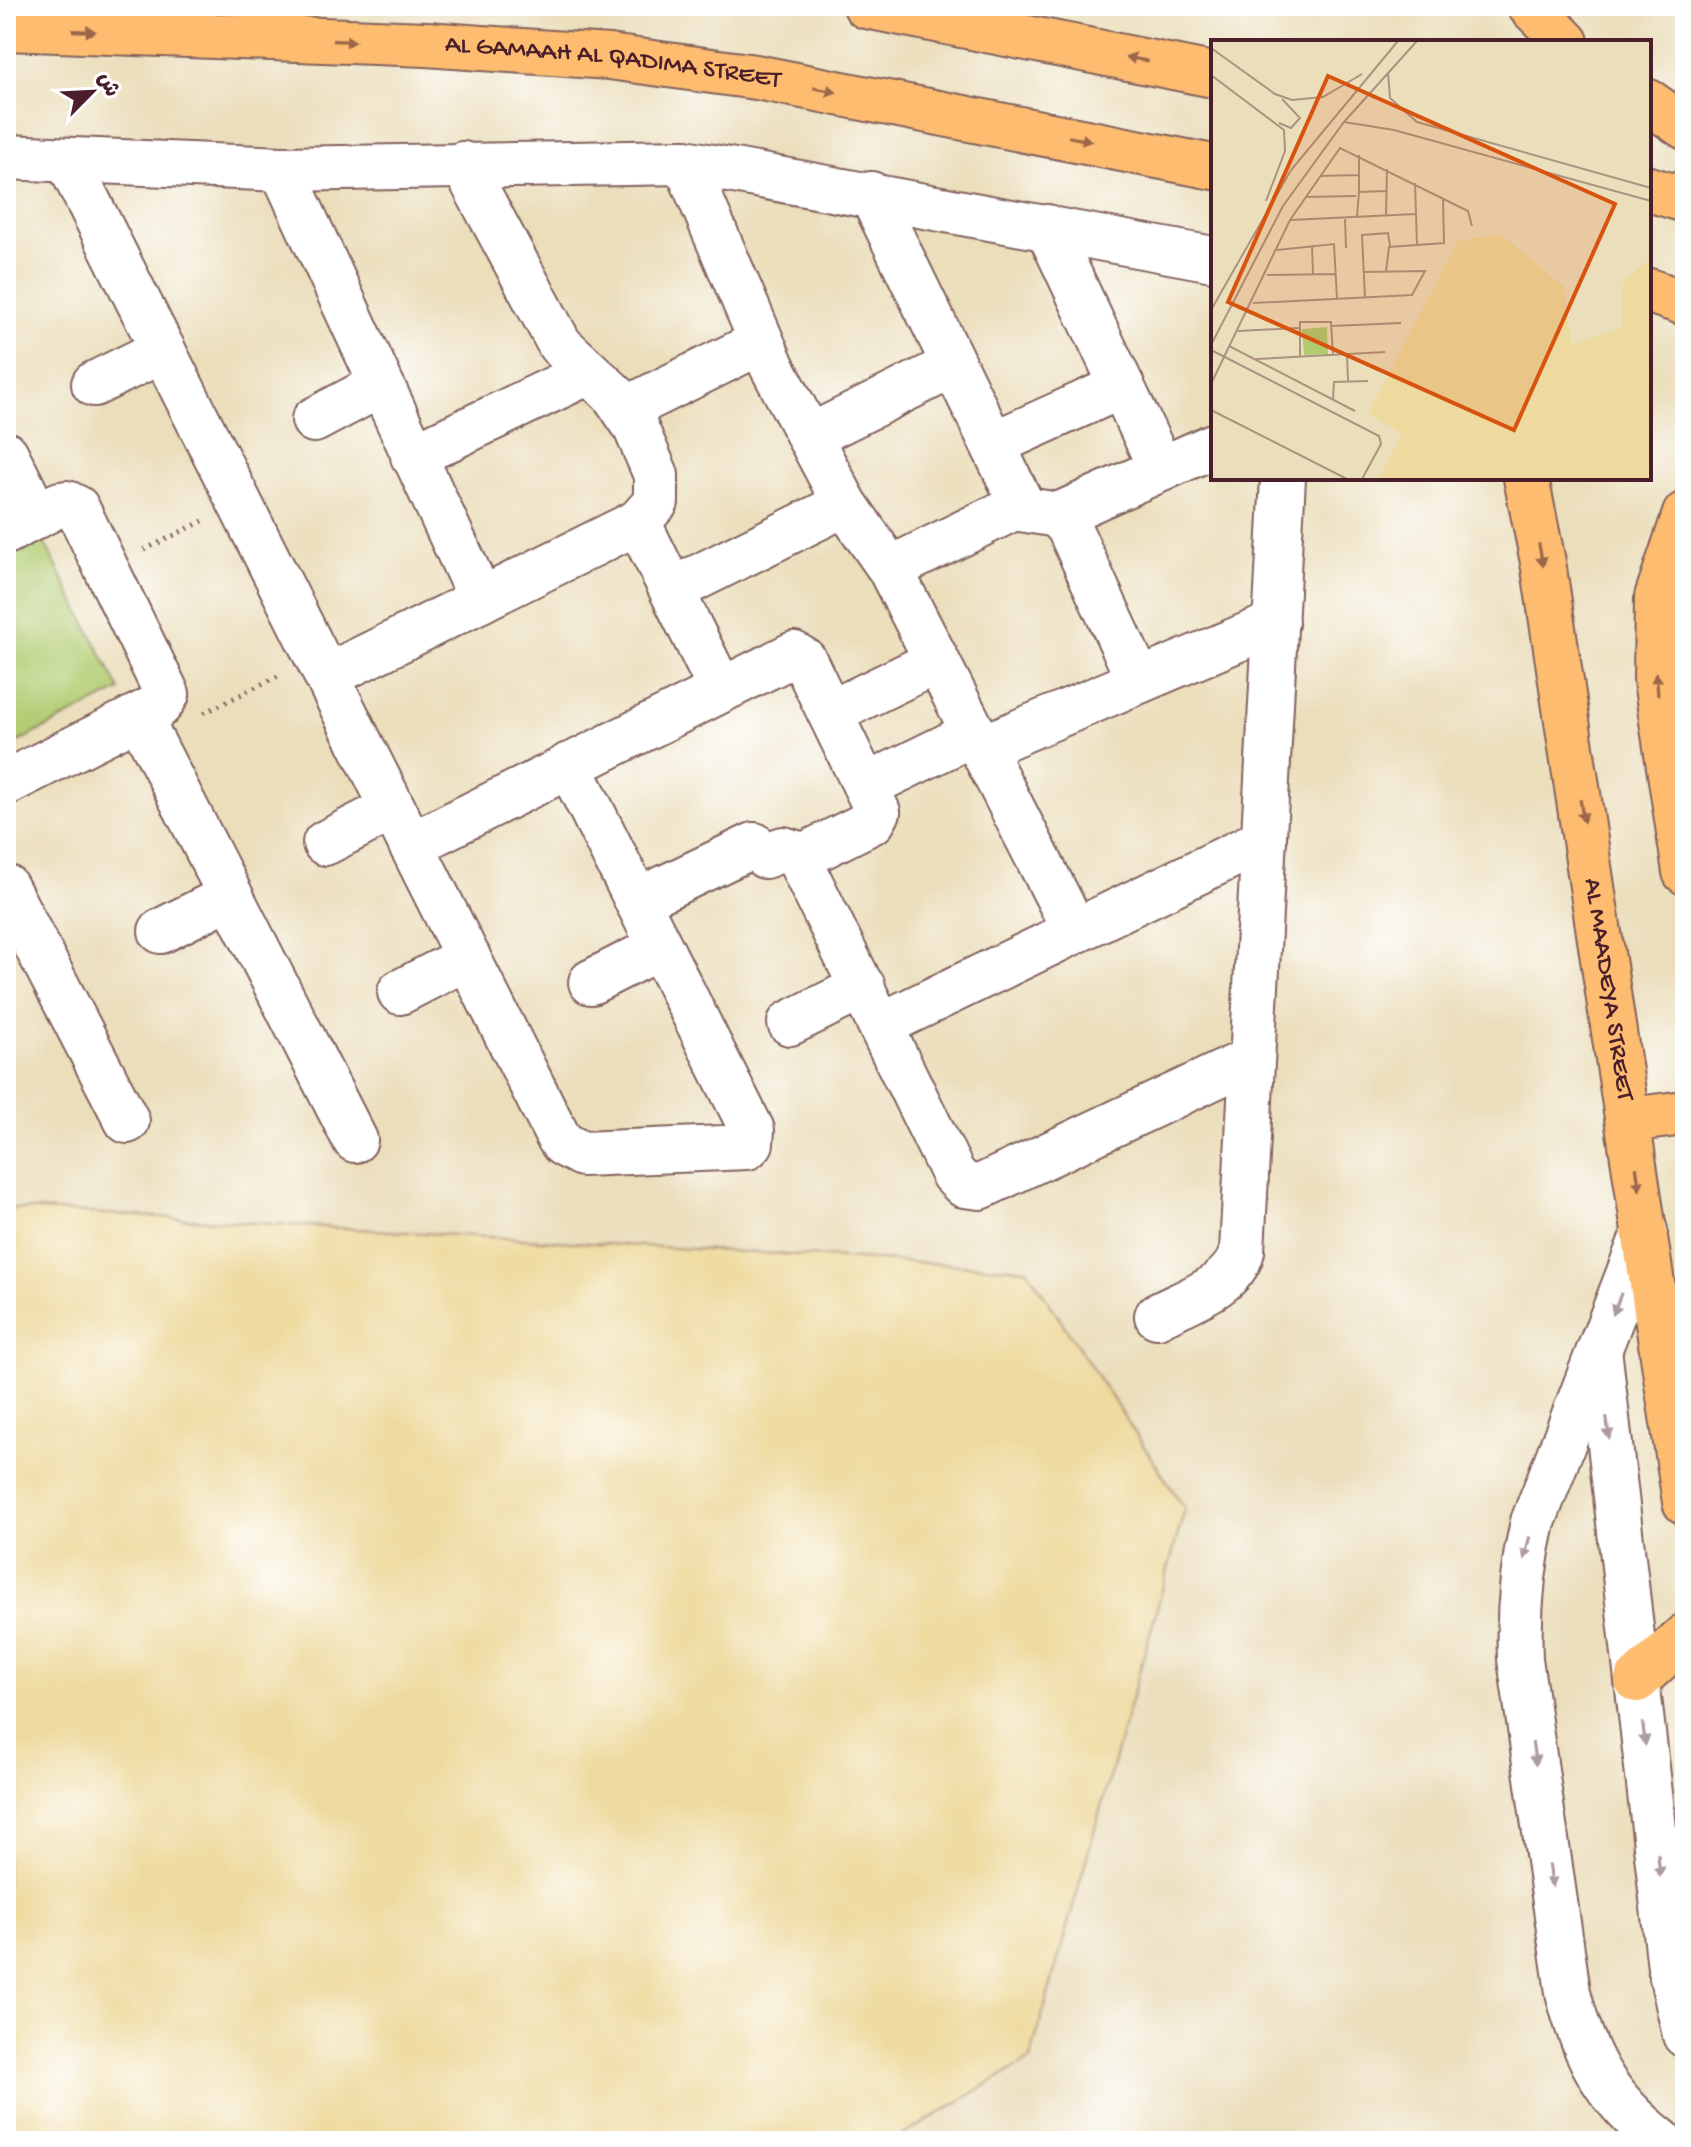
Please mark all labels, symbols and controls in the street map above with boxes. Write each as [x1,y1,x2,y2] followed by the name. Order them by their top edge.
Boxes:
[72,25,97,38] one-way arrow
[444,30,784,97] street label: AL GAMAAH AL QADIMA STREET
[332,35,357,48] one-way arrow
[1211,40,1651,480] inset map
[52,52,132,132] north arrow
[1124,52,1149,65] one-way arrow
[90,69,123,102] text: ش
[812,85,837,97] one-way arrow
[1068,134,1093,146] one-way arrow
[1536,542,1548,567] one-way arrow
[1651,671,1664,696] one-way arrow
[1576,799,1589,824] one-way arrow
[1575,876,1640,1104] street label: AL MAADEYA STREET
[1632,1167,1645,1192] one-way arrow
[1610,1292,1623,1316] one-way arrow
[1602,1416,1615,1441] one-way arrow
[1520,1535,1533,1560] one-way arrow
[1637,1722,1650,1747] one-way arrow
[1528,1742,1541,1767] one-way arrow
[1652,1853,1665,1878] one-way arrow
[1545,1864,1558,1889] one-way arrow

